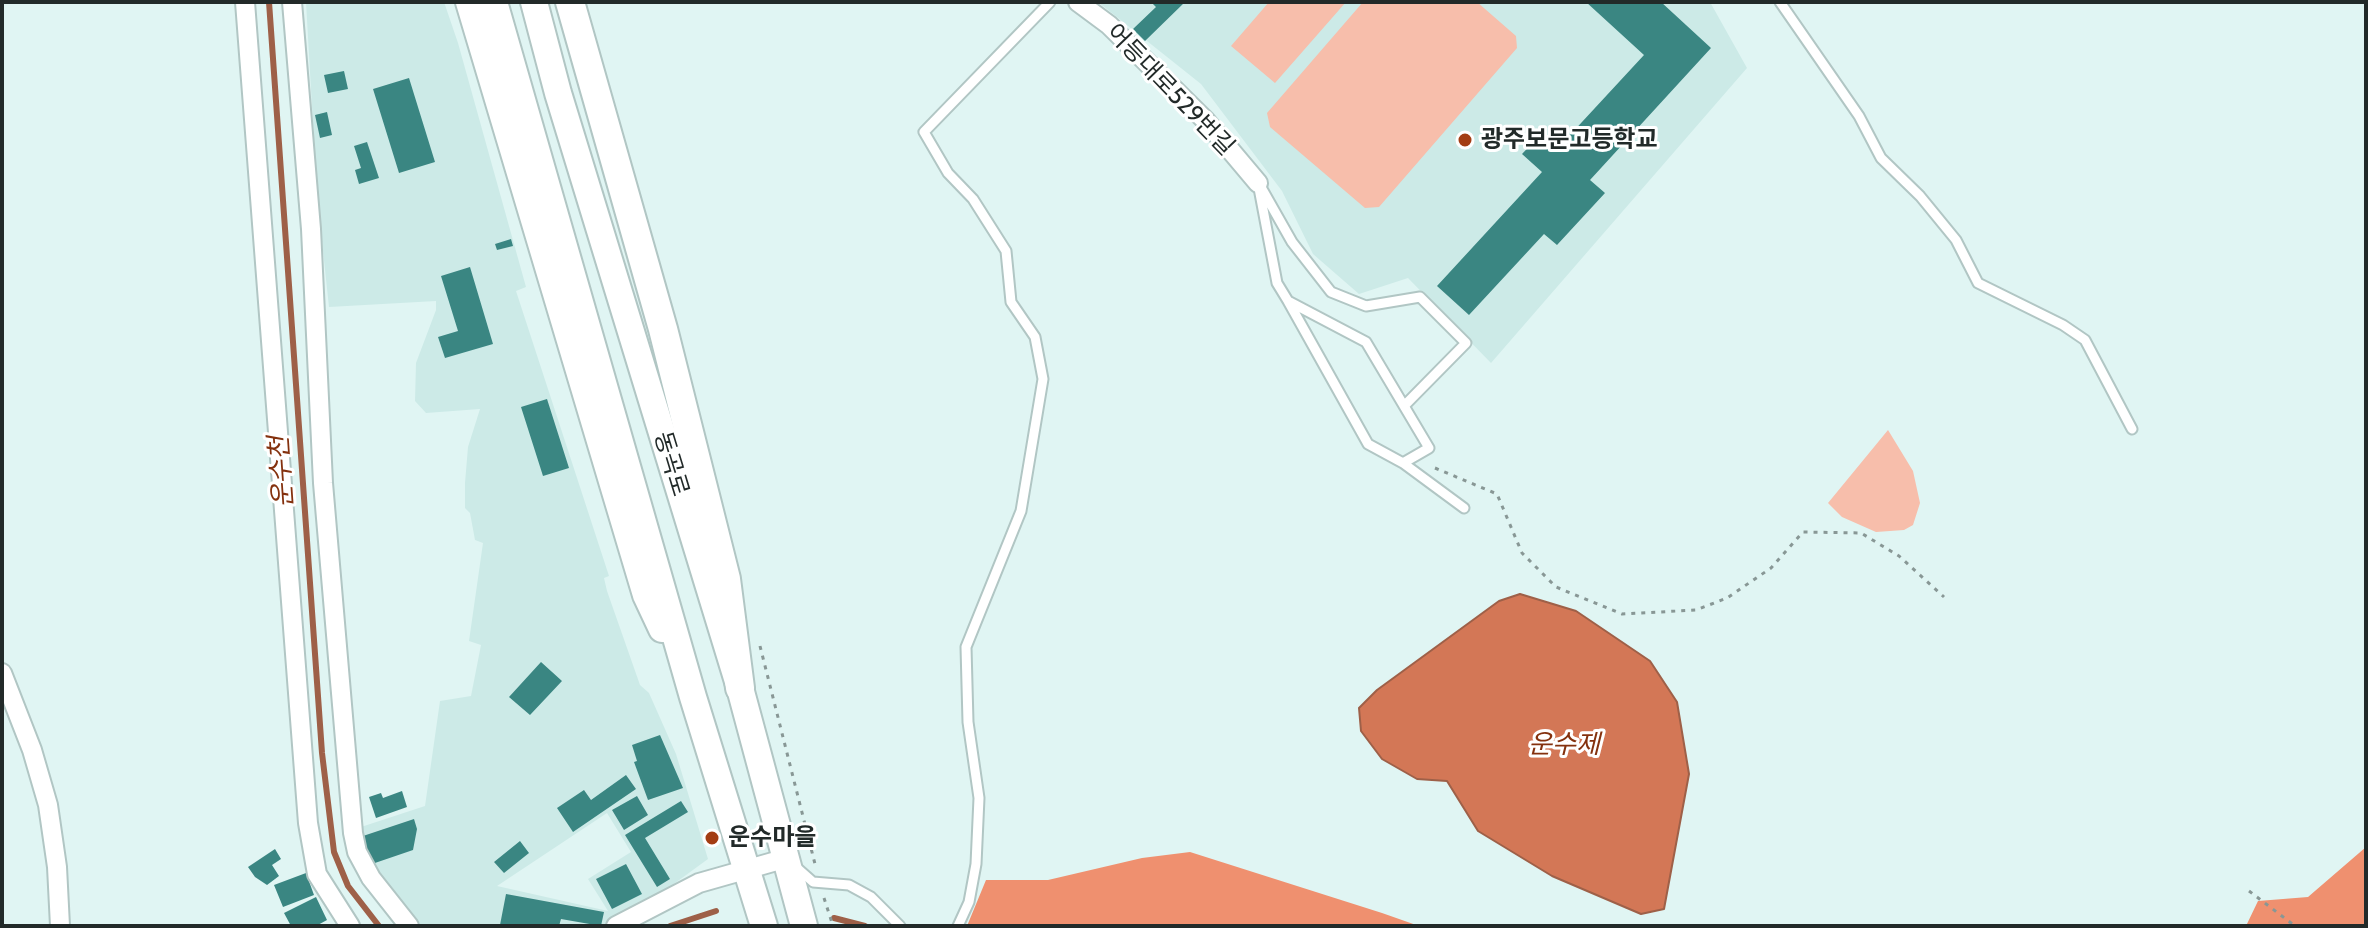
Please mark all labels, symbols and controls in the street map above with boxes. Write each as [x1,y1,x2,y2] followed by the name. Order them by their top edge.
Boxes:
[1100,18,1240,162] street label: 어등대로529번길
[1481,126,1658,154] place label: 광주보문고등학교
[1456,131,1474,149] marker: 광주보문고등학교
[648,428,694,500] street label: 동곡로
[264,435,300,509] water label: 운수천
[1528,729,1600,761] water label: 운수제
[728,824,816,852] place label: 운수마을
[703,829,721,847] marker: 운수마을

